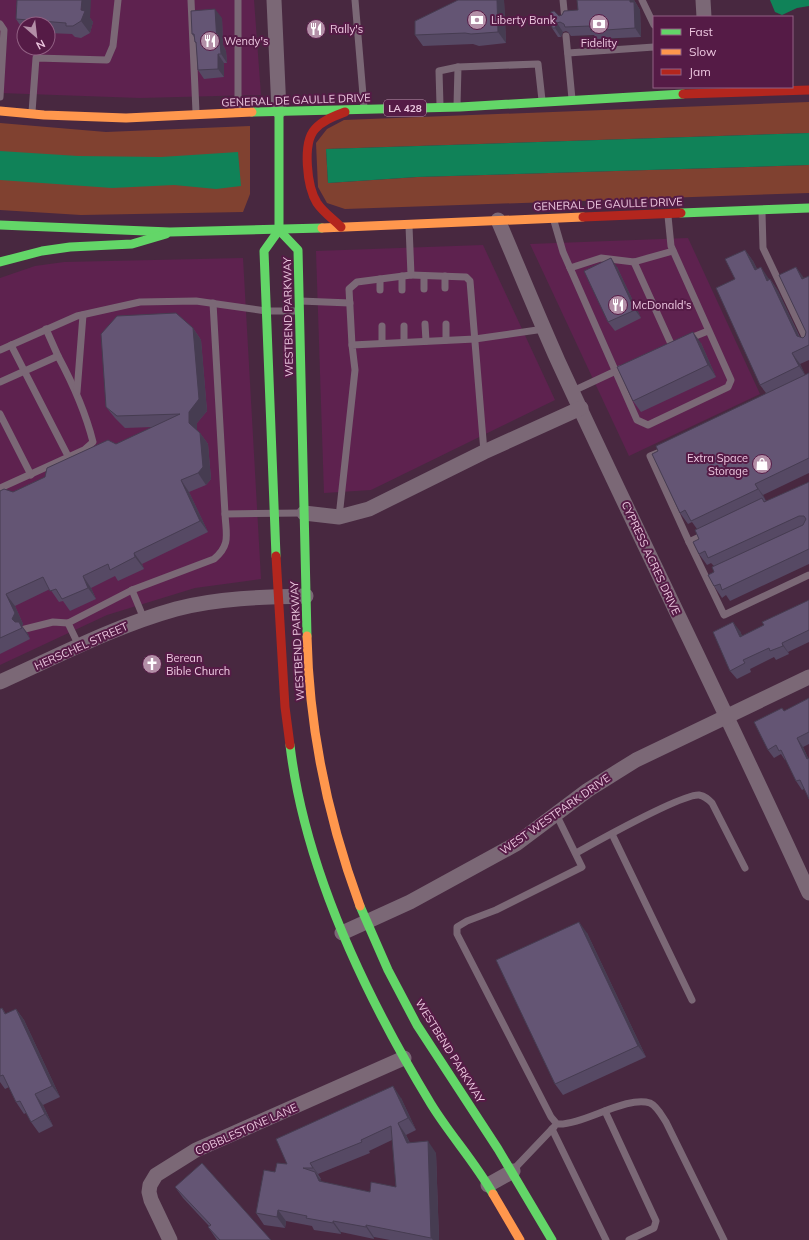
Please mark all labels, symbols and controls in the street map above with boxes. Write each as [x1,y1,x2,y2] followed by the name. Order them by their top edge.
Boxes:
[466,9,488,31] bank icon: Liberty Bank
[491,13,556,27] place label: Liberty Bank
[588,13,610,35] bank icon: Fidelity
[16,16,56,56] north arrow
[653,16,793,88] legend
[305,18,327,40] restaurant icon: Rally's
[330,22,363,36] place label: Rally's
[689,24,713,39] text: Fast
[199,30,221,52] restaurant icon: Wendy's
[224,34,268,48] place label: Wendy's
[581,36,617,50] place label: Fidelity
[34,37,48,53] text: N
[689,44,717,59] text: Slow
[689,64,711,79] text: Jam
[221,90,371,110] street label: GENERAL DE GAULLE DRIVE
[384,100,426,116] road number: LA 428
[533,194,683,214] street label: GENERAL DE GAULLE DRIVE
[280,257,296,377] street label: WESTBEND PARKWAY
[607,294,629,316] restaurant icon: McDonald's
[632,298,692,312] place label: McDonald's
[687,451,748,478] place label: Extra Space Storage
[751,453,773,475] shop icon: Extra Space Storage
[618,499,684,617] street label: CYPRESS ACRES DRIVE
[287,581,307,701] street label: WESTBEND PARKWAY
[32,619,130,673] street label: HERSCHEL STREET
[166,651,230,678] place label: Berean Bible Church
[141,653,163,675] church icon: Berean Bible Church
[497,771,613,857] street label: WEST WESTPARK DRIVE
[412,997,488,1106] street label: WESTBEND PARKWAY
[193,1100,299,1158] street label: COBBLESTONE LANE

